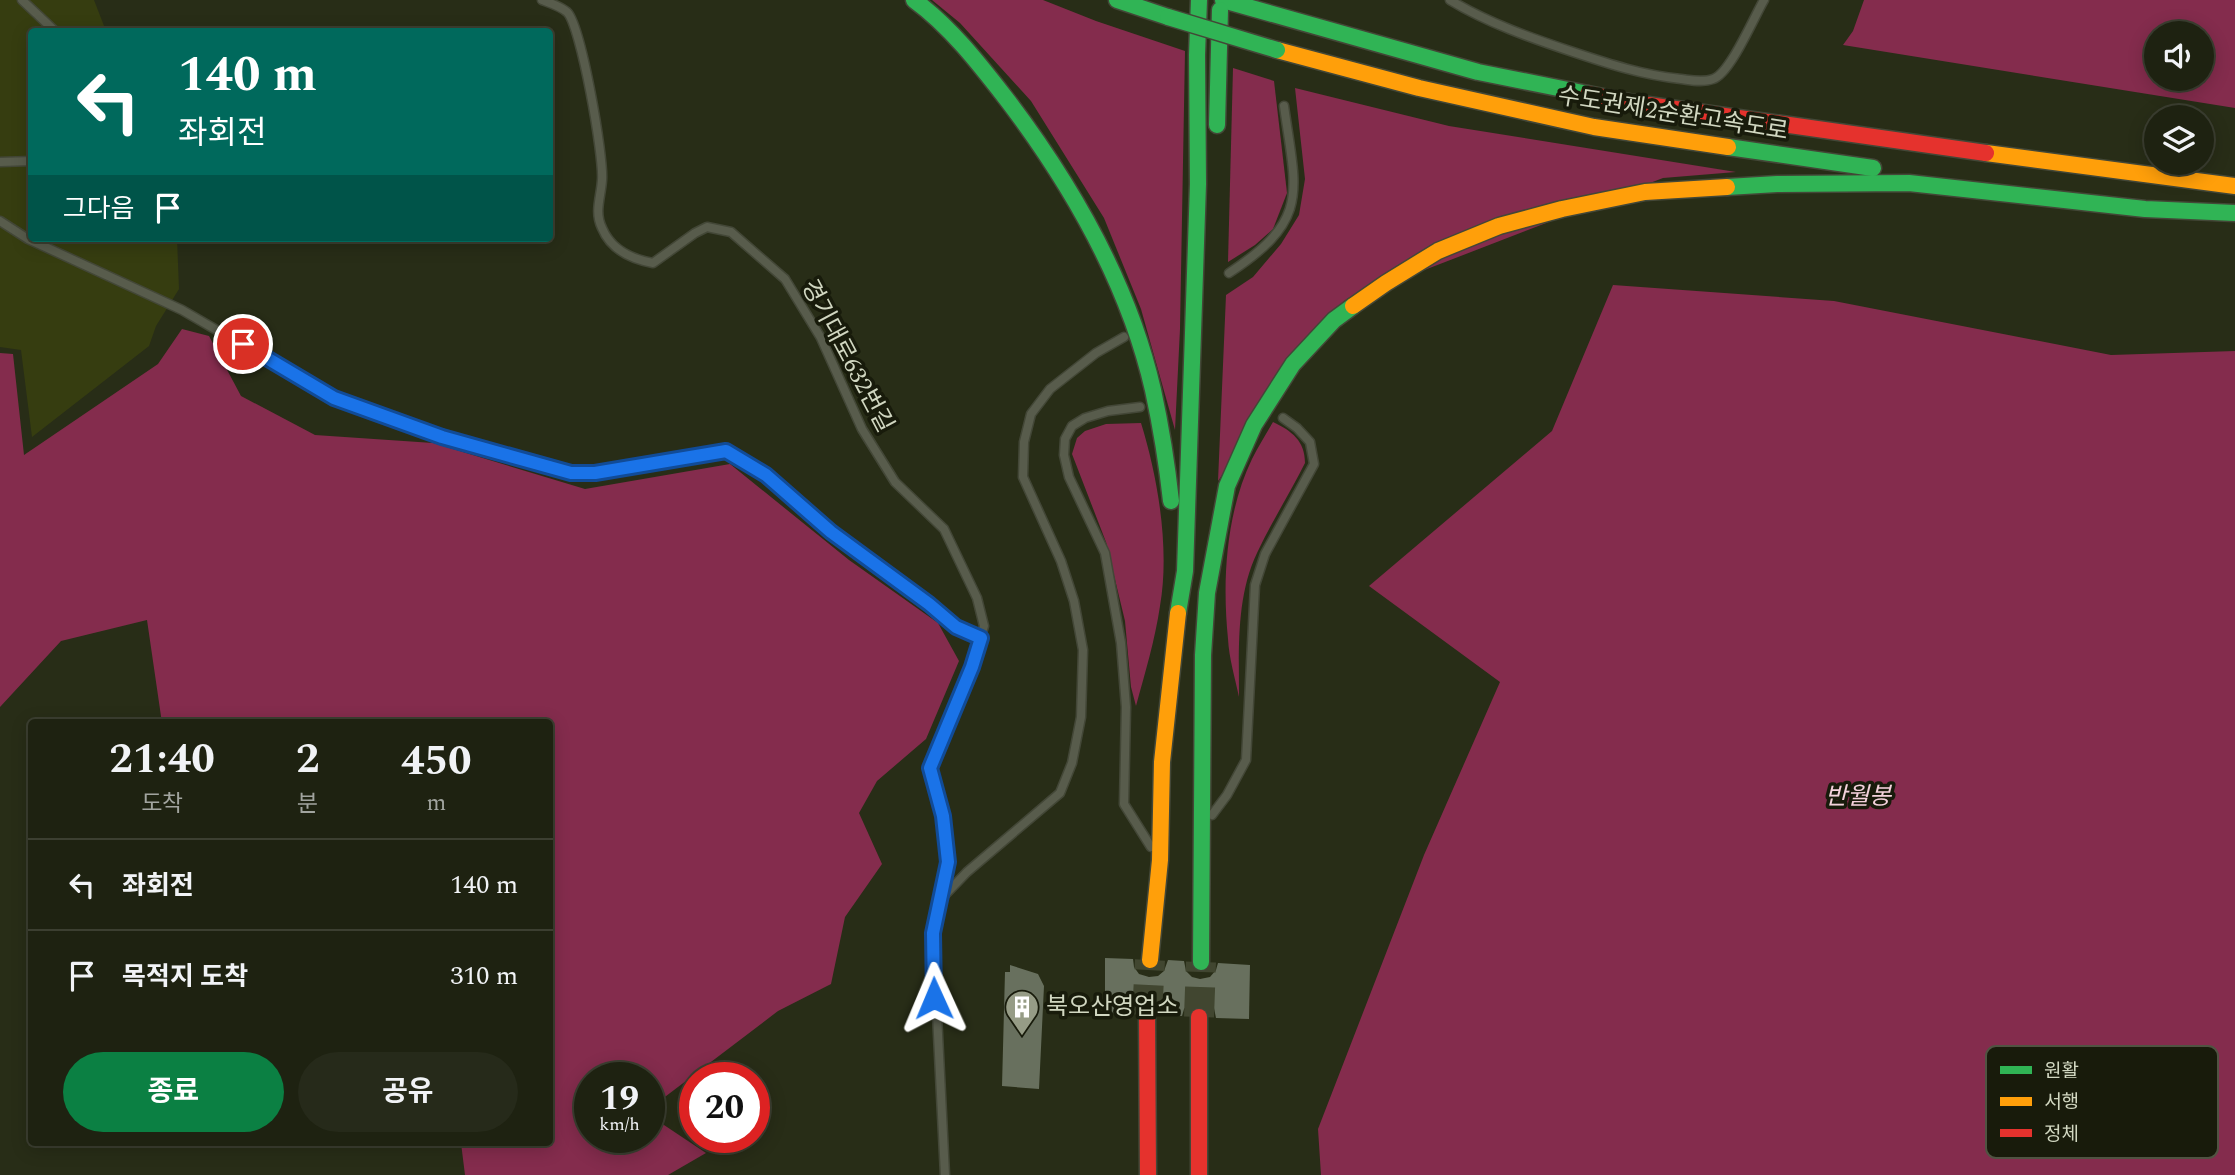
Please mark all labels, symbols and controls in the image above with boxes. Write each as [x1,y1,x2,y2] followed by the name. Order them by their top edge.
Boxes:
[2144,21,2214,175] map controls
[2144,21,2214,91] button: sound
[178,38,317,113] text: 140 m
[63,56,154,147] icon: left
[1555,78,1791,150] street label: 수도권제2순환고속도로
[2144,105,2214,175] button: layers
[178,109,266,158] text: 좌회전
[63,189,135,229] text: 그다음
[149,189,187,227] icon: arrive
[792,273,902,439] street label: 경기대로632번길
[213,314,273,374] pin
[224,325,262,363] icon: arrive
[109,728,215,791] text: 21:40
[296,728,320,791] text: 2
[401,730,472,793] text: 450
[1825,779,1893,815] park label: 반월봉
[426,786,446,821] text: m
[141,787,183,822] text: 도착
[297,787,318,822] text: 분
[450,865,518,905] text: 140 m
[63,866,101,904] icon: left
[122,866,194,906] text: 좌회전
[450,956,518,996] text: 310 m
[63,957,101,995] icon: arrive
[122,957,248,997] text: 목적지 도착
[897,961,971,1035] position arrow
[1003,988,1041,1037] building icon: 북오산영업소
[1046,989,1178,1025] place label: 북오산영업소
[1986,1046,2218,1158] legend
[63,1052,284,1132] button: 종료
[298,1052,518,1132] button: 공유
[2044,1057,2079,1086] text: 원활
[679,1062,770,1153] speed limit sign: 20
[600,1072,639,1125] text: 19
[2044,1088,2079,1117] text: 서행
[599,1111,640,1138] text: km/h
[2044,1120,2079,1149] text: 정체

